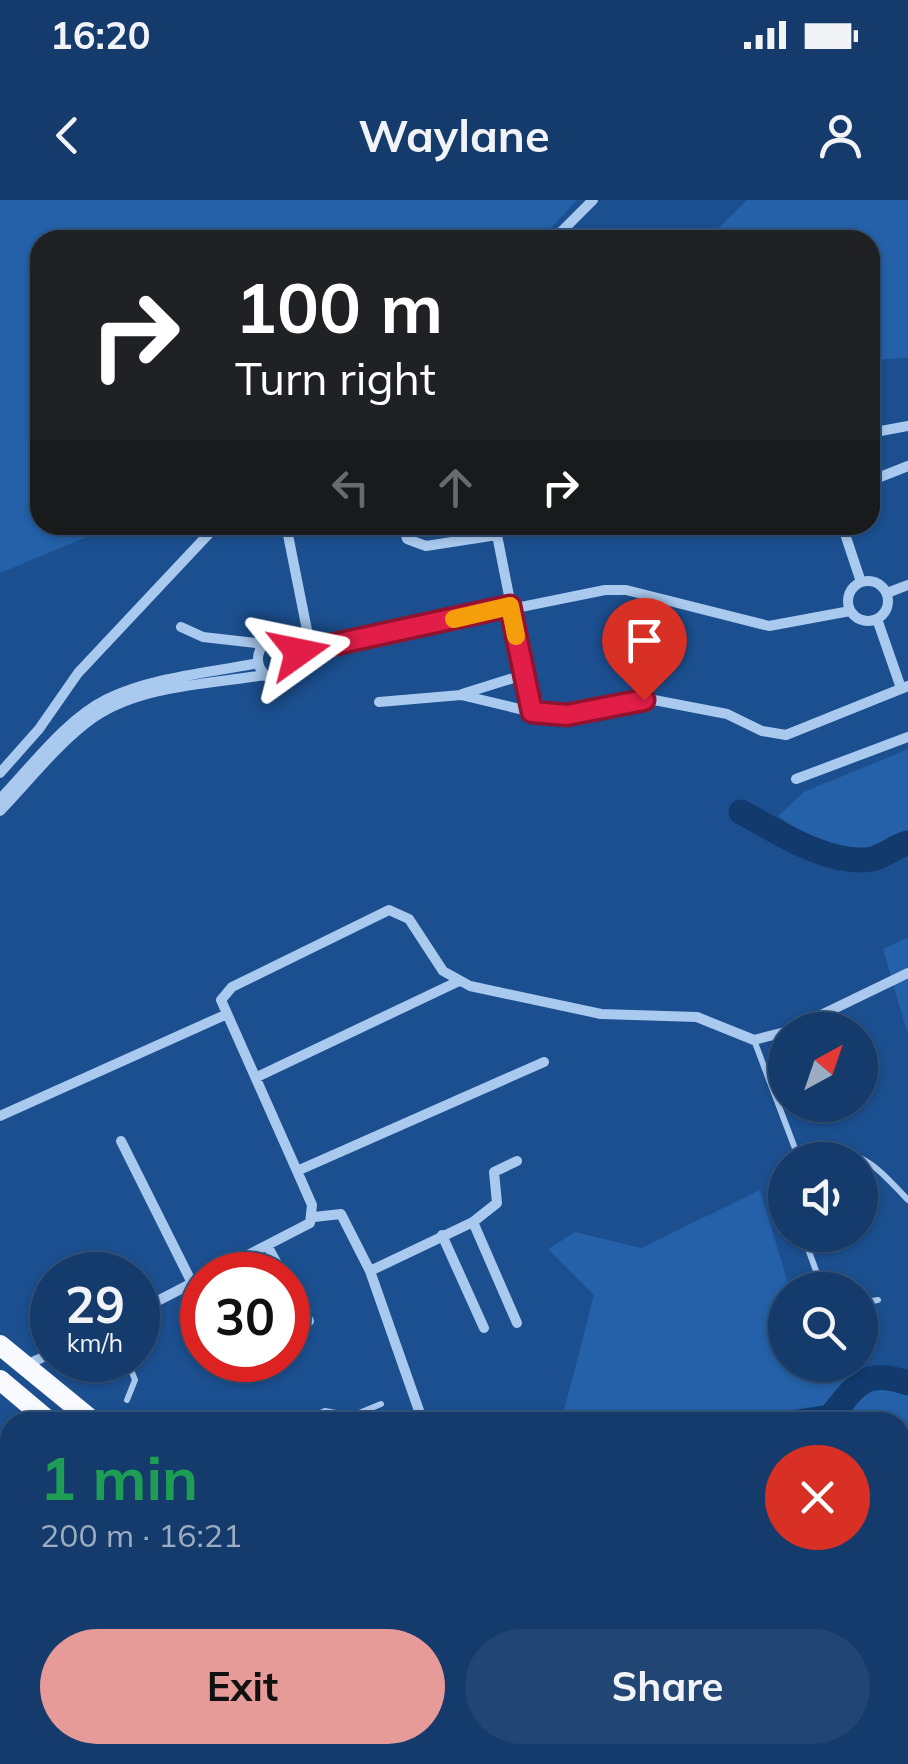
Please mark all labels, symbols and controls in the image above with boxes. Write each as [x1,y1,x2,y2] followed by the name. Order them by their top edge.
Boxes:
[50,11,151,59] text: 16:20
[358,107,550,163] text: Waylane
[40,108,95,163] icon: back
[813,108,868,163] icon: person
[235,263,443,351] text: 100 m
[70,270,200,400] icon: right
[235,350,436,406] text: Turn right
[323,460,378,515] icon: left
[428,460,483,515] icon: ahead
[533,460,588,515] icon: right
[602,598,687,701] pin
[247,600,351,704] position arrow
[617,613,672,668] icon: arrive
[768,1012,878,1122] north arrow
[768,1012,878,1382] map controls
[768,1142,878,1252] button: sound
[180,1252,310,1382] speed limit sign: 30
[768,1272,878,1382] button: search
[65,1273,125,1336] text: 29
[67,1327,123,1358] text: km/h
[40,1440,198,1515] text: 1 min
[765,1445,870,1550] button: close
[40,1515,242,1555] text: 200 m · 16:21
[40,1629,445,1744] button: Exit
[465,1629,870,1744] button: Share

